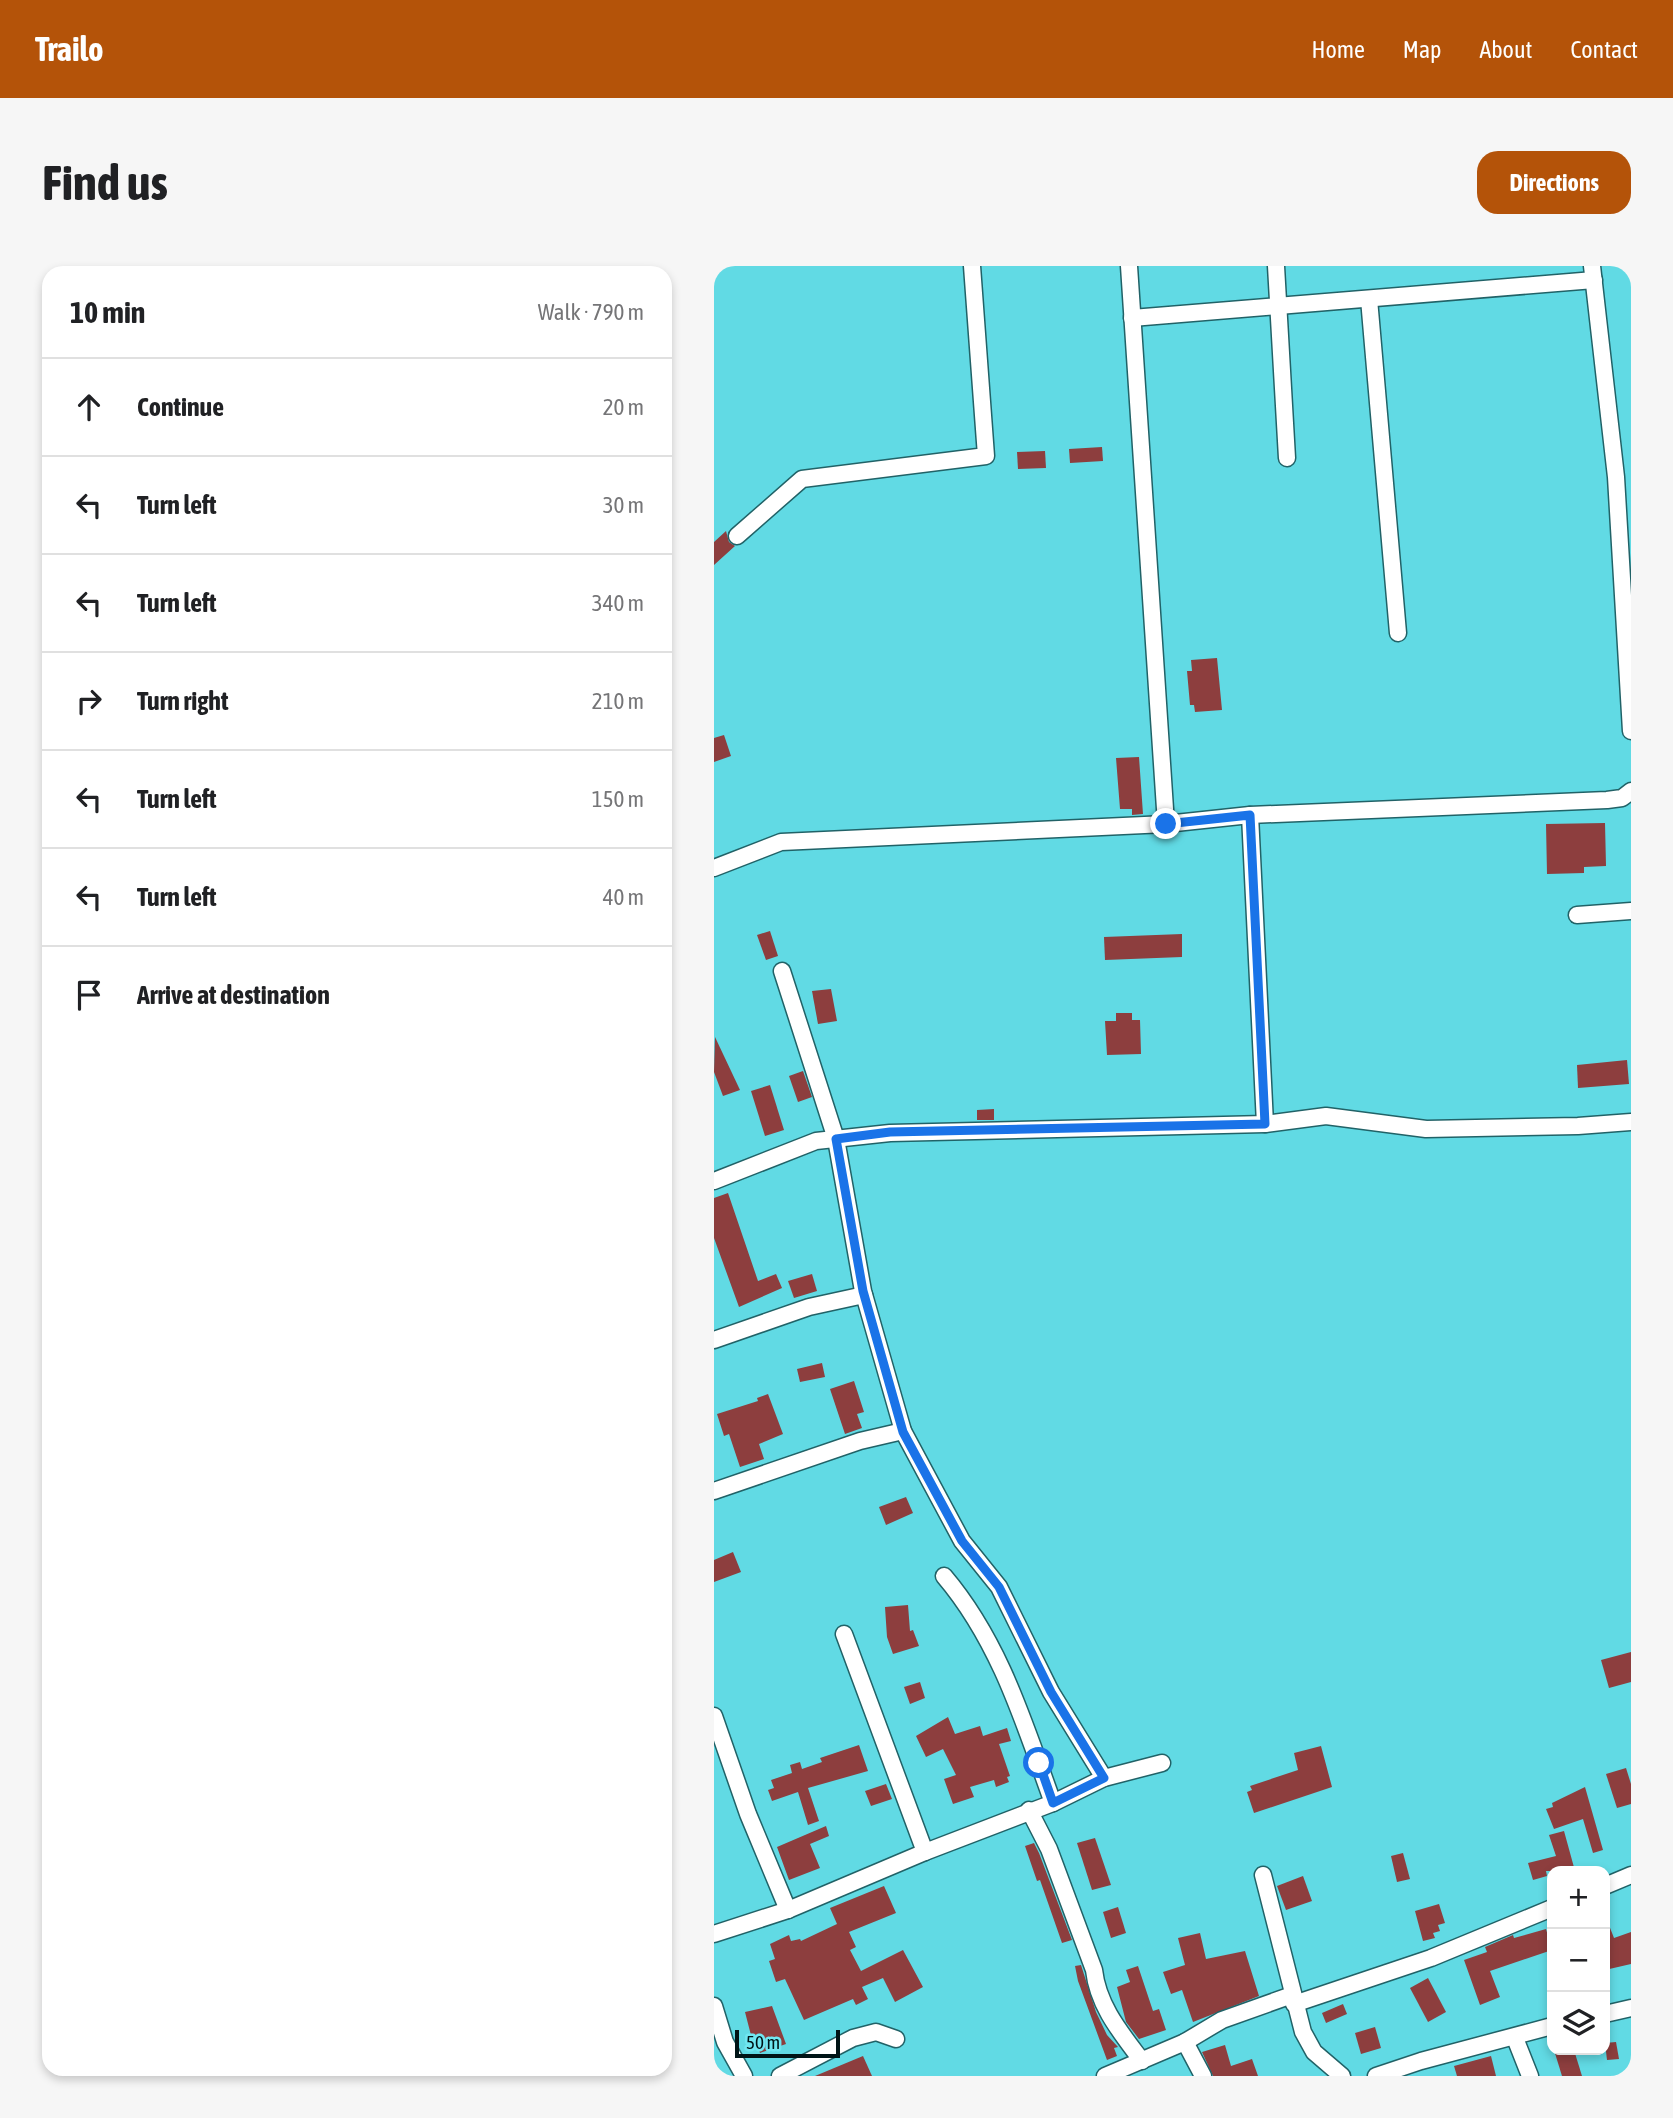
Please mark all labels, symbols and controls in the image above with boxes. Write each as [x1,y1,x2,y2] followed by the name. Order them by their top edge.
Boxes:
[35,30,103,68] text: Trailo
[1311,36,1365,63] text: Home
[1403,36,1441,63] text: Map
[1479,36,1532,63] text: About
[1570,36,1638,63] text: Contact
[1477,151,1631,214] button: Directions
[42,154,168,210] text: Find us
[70,295,145,329] text: 10 min
[538,299,644,325] text: Walk · 790 m
[70,388,108,426] icon: ahead
[137,392,224,422] text: Continue
[603,394,644,420] text: 20 m
[70,486,108,524] icon: left
[137,490,217,520] text: Turn left
[603,492,644,518] text: 30 m
[70,584,108,622] icon: left
[137,588,217,618] text: Turn left
[592,590,644,616] text: 340 m
[70,682,108,720] icon: right
[137,686,228,716] text: Turn right
[592,688,644,714] text: 210 m
[70,780,108,818] icon: left
[137,784,217,814] text: Turn left
[592,786,644,812] text: 150 m
[1150,808,1181,839] route end
[70,878,108,916] icon: left
[137,882,217,912] text: Turn left
[603,884,644,910] text: 40 m
[70,976,108,1014] icon: arrive
[137,980,330,1010] text: Arrive at destination
[1023,1747,1054,1778] route start
[1547,1866,1610,2055] map controls
[1547,1866,1610,1929] button: +
[1547,1929,1610,1992] button: −
[1547,1992,1610,2055] button: layers
[735,2027,840,2059] scale bar
[746,2031,780,2053] text: 50 m

